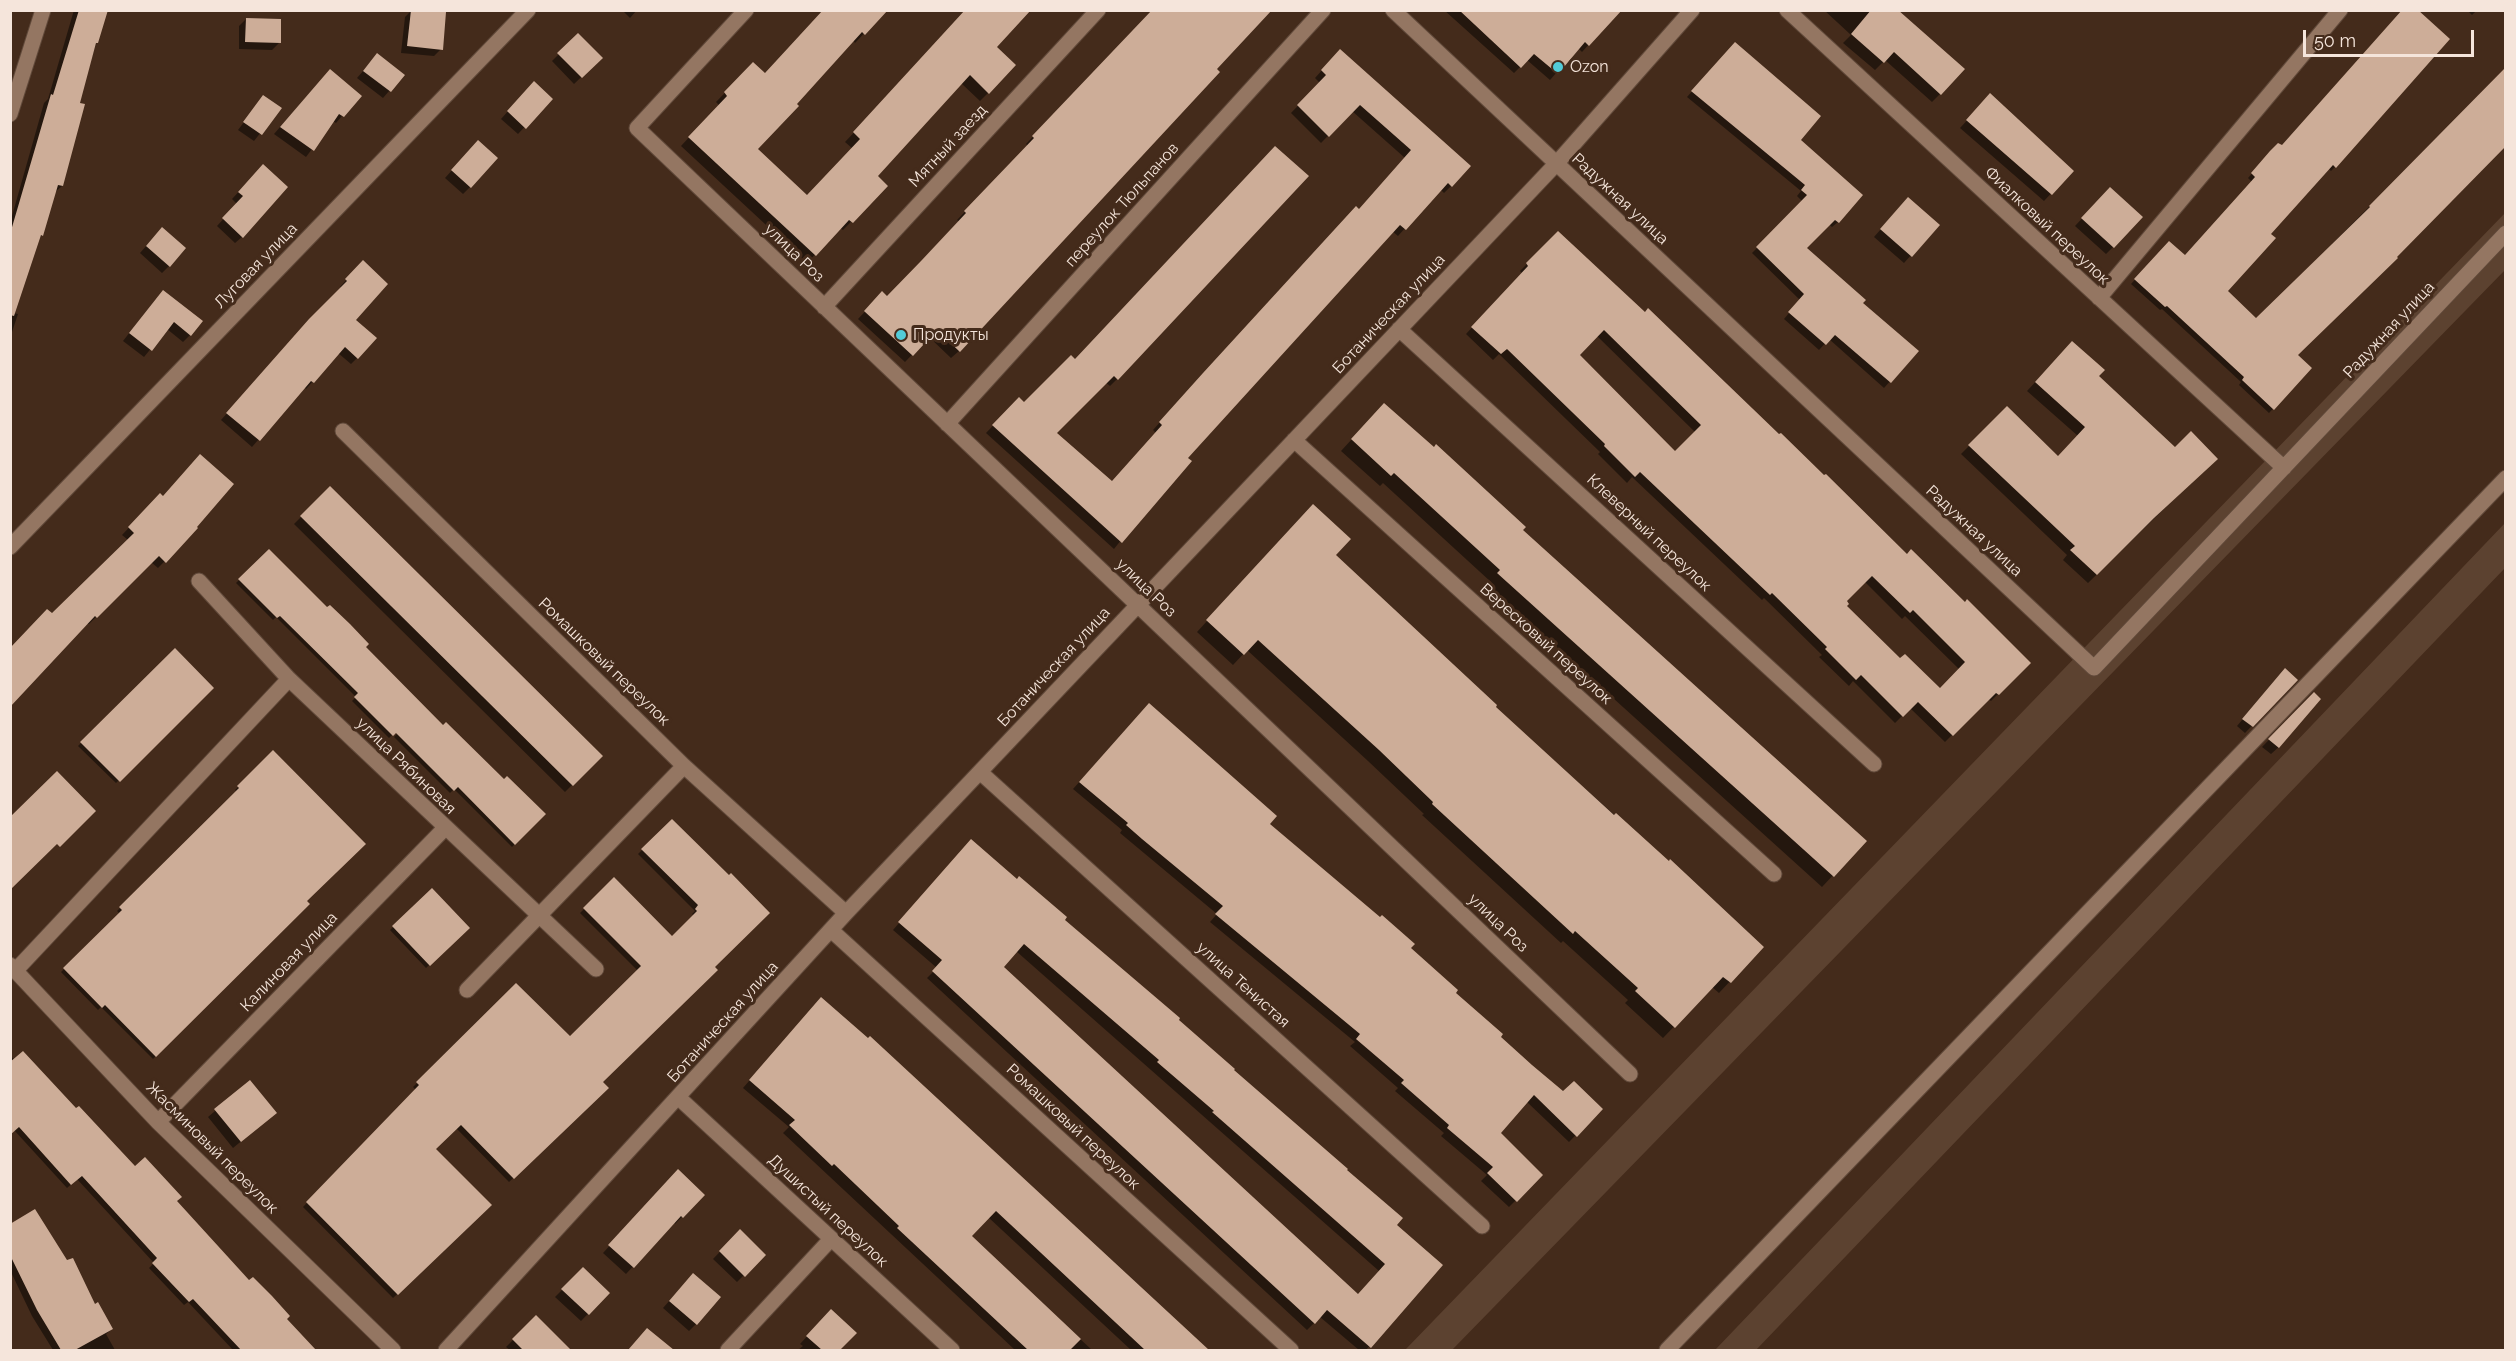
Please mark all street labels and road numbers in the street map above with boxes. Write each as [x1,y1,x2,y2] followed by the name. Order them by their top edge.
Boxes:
[905,101,991,191] street label: Мятный заезд
[1061,139,1183,271] street label: переулок Тюльпанов
[1568,149,1672,249] street label: Радужная улица
[1981,163,2113,289] street label: Фиалковый переулок
[210,219,302,313] street label: Луговая улица
[760,220,828,286] street label: улица Роз
[1329,250,1449,378] street label: Ботаническая улица
[2339,278,2439,382] street label: Радужная улица
[1583,470,1715,596] street label: Клеверный переулок
[1922,481,2026,581] street label: Радужная улица
[1112,555,1180,621] street label: улица Роз
[1476,579,1616,709] street label: Вересковый переулок
[534,594,674,730] street label: Ромашковый переулок
[994,603,1114,731] street label: Ботаническая улица
[352,714,460,818] street label: улица Рябиновая
[1464,890,1532,956] street label: улица Роз
[237,908,341,1016] street label: Калиновая улица
[1192,938,1294,1032] street label: улица Тенистая
[664,958,782,1086] street label: Ботаническая улица
[1002,1060,1144,1194] street label: Ромашковый переулок
[142,1078,282,1218] street label: Жасминовый переулок
[764,1150,892,1272] street label: Душистый переулок

